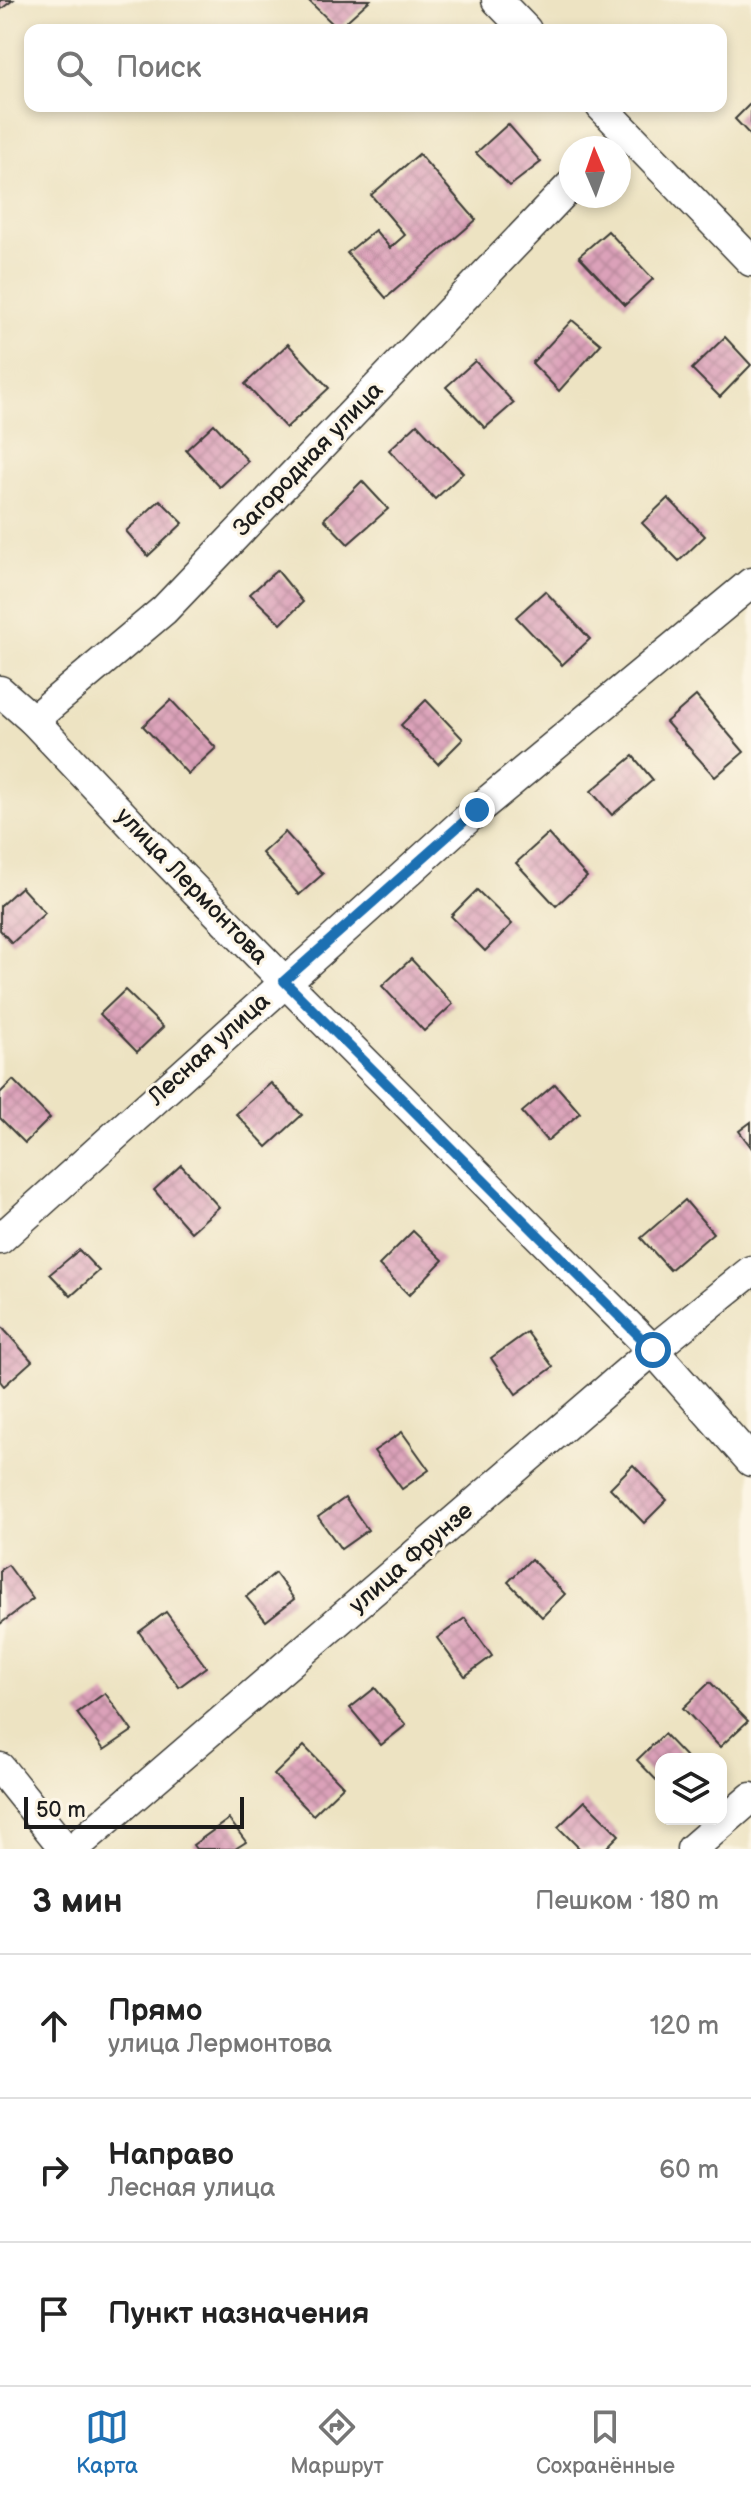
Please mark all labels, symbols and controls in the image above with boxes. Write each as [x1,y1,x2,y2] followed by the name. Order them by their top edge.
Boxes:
[24,24,727,112] search box
[52,46,96,90] icon: search
[116,50,202,86] text: Поиск
[559,136,631,208] north arrow
[227,376,389,542] street label: Загородная улица
[459,792,495,828] route end
[110,801,274,971] street label: улица Лермонтова
[141,987,276,1112] street label: Лесная улица
[635,1332,671,1368] route start
[343,1496,479,1620] street label: улица Фрунзе
[655,1753,727,1825] map controls
[655,1753,727,1825] button: layers
[24,1793,244,1829] scale bar
[36,1797,86,1824] text: 50 m
[32,1881,123,1922] text: 3 мин
[535,1886,719,1917] text: Пешком · 180 m
[108,1993,202,2029] text: Прямо
[32,2004,76,2048] icon: ahead
[650,2011,719,2042] text: 120 m
[108,2029,332,2060] text: улица Лермонтова
[108,2137,234,2173] text: Направо
[32,2148,76,2192] icon: right
[659,2155,719,2186] text: 60 m
[108,2173,275,2204] text: Лесная улица
[32,2292,76,2336] icon: arrive
[108,2296,369,2332] text: Пункт назначения
[76,2405,138,2480] tab: Карта
[290,2405,384,2480] tab: Маршрут
[536,2405,675,2480] tab: Сохранённые

